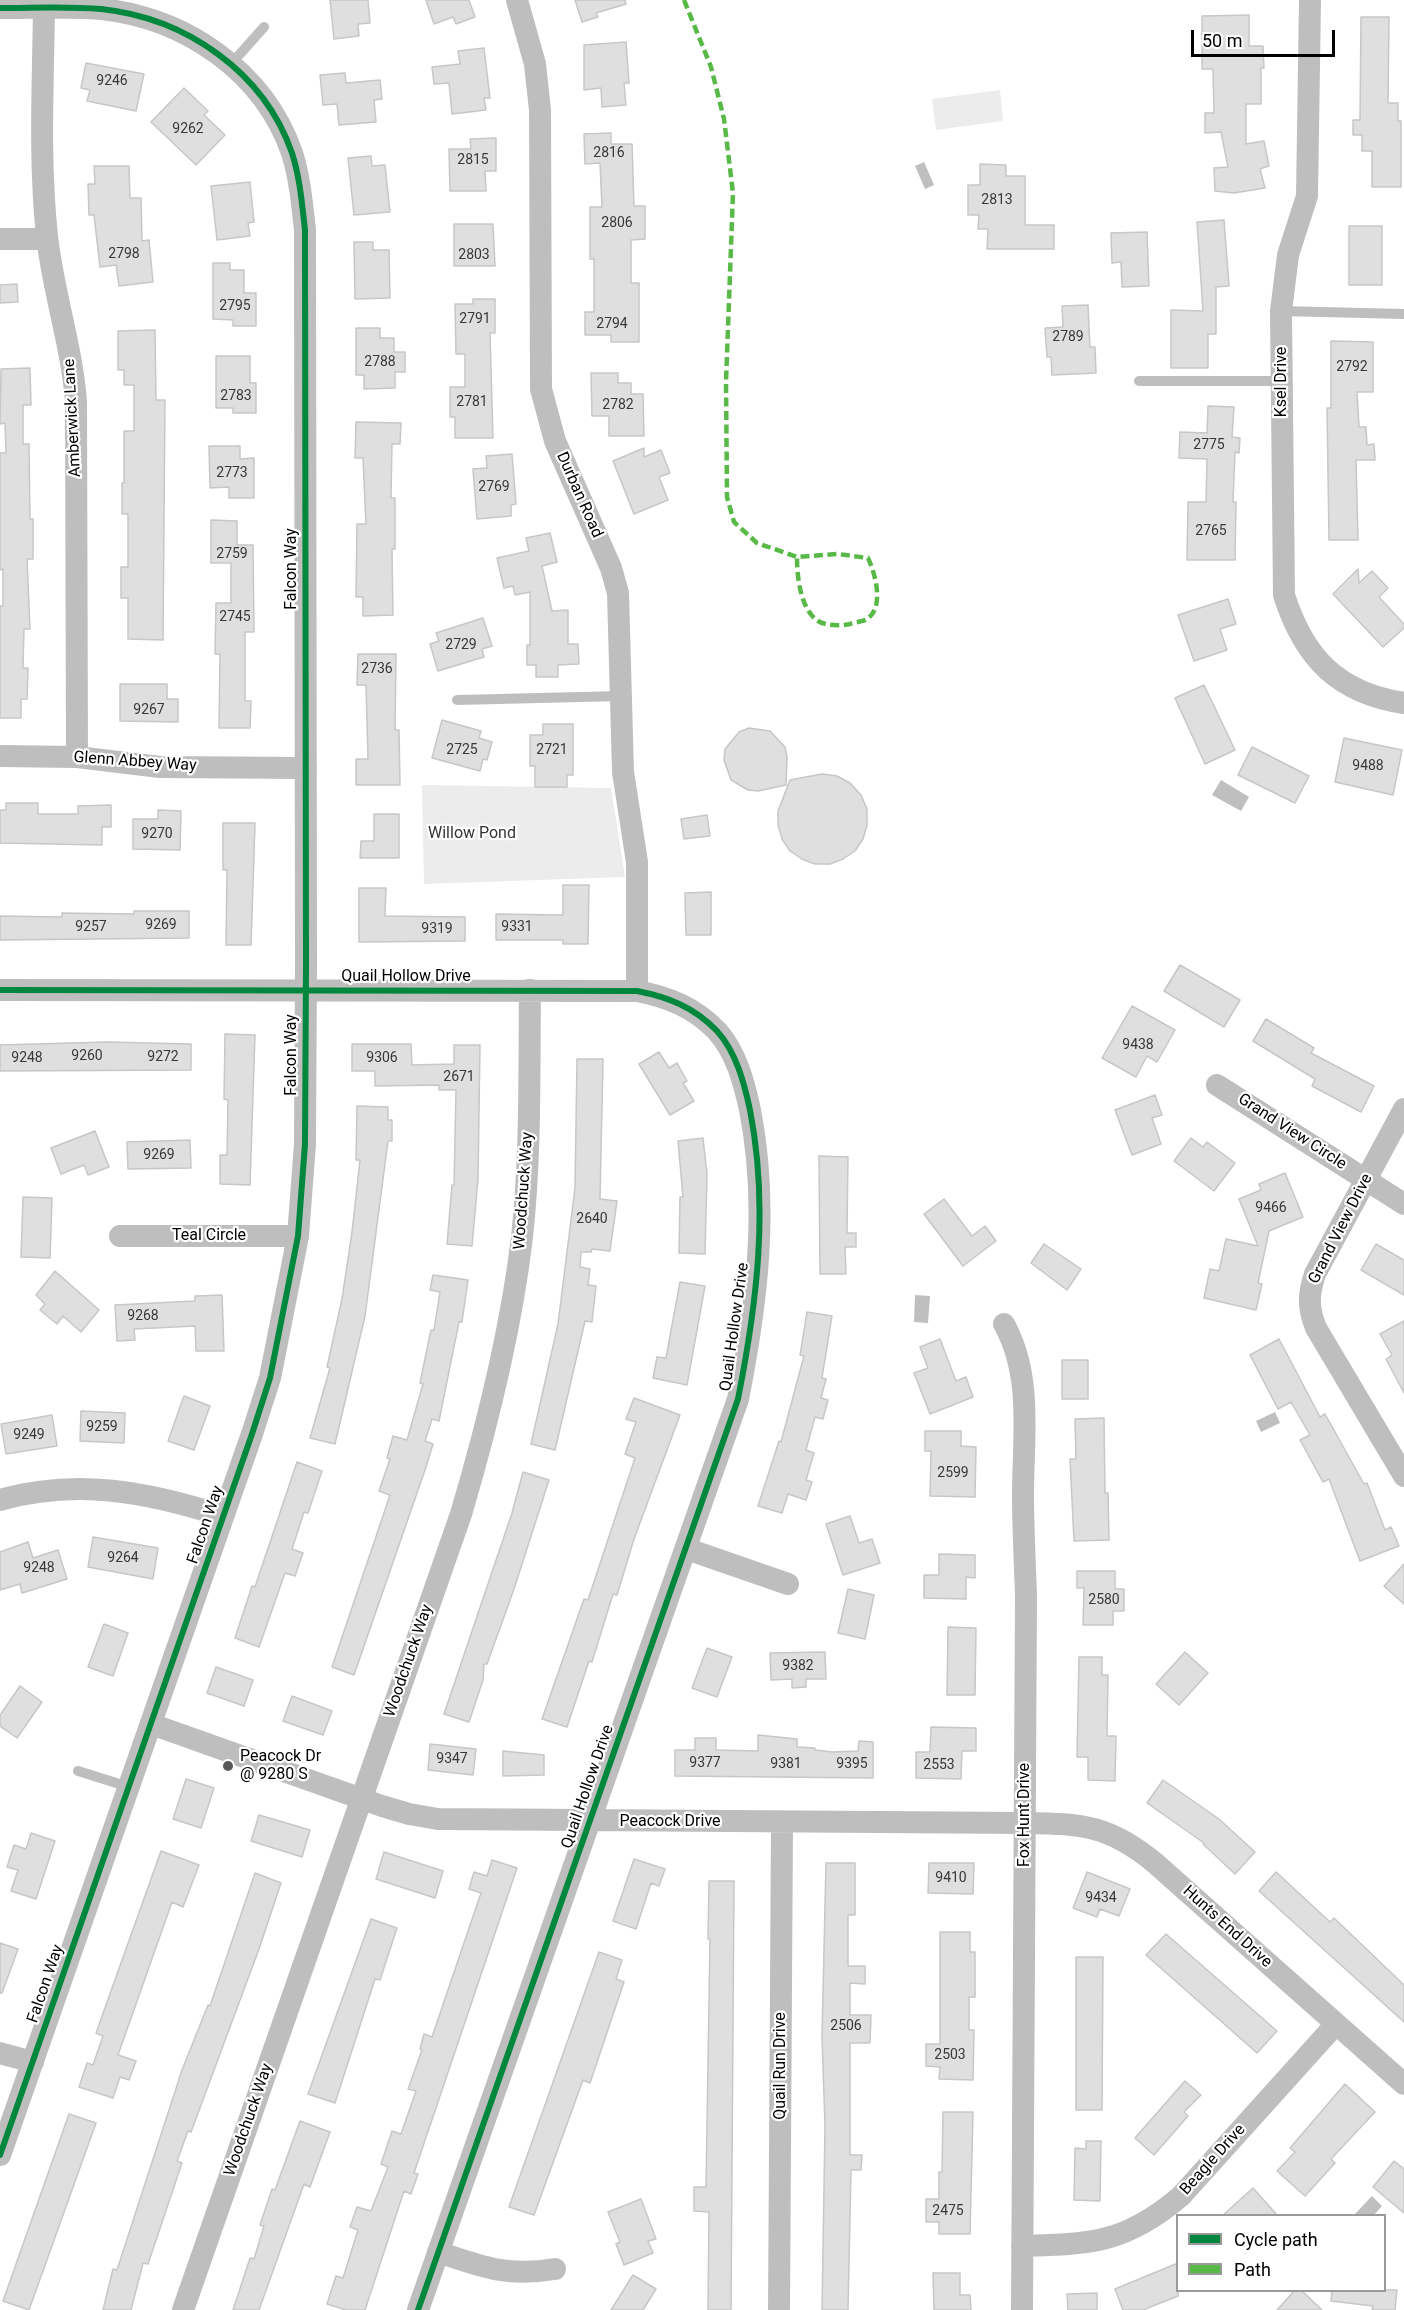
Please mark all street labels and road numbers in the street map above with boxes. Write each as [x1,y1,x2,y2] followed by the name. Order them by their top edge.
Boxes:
[1272,347,1292,417] street label: Ksel Drive
[60,358,86,478] street label: Amberwick Lane
[552,449,606,541] street label: Durban Road
[282,528,302,610] street label: Falcon Way
[73,748,197,776] street label: Glenn Abbey Way
[341,967,471,987] street label: Quail Hollow Drive
[282,1014,302,1096] street label: Falcon Way
[1234,1090,1350,1174] street label: Grand View Circle
[510,1132,538,1250] street label: Woodchuck Way
[1305,1171,1377,1287] street label: Grand View Drive
[172,1226,246,1246] street label: Teal Circle
[716,1261,754,1393] street label: Quail Hollow Drive
[184,1483,228,1567] street label: Falcon Way
[381,1602,437,1720] street label: Woodchuck Way
[558,1723,618,1851] street label: Quail Hollow Drive
[1015,1763,1035,1867] street label: Fox Hunt Drive
[619,1812,721,1832] street label: Peacock Drive
[1178,1882,1276,1972] street label: Hunts End Drive
[24,1942,68,2026] street label: Falcon Way
[771,2012,791,2120] street label: Quail Run Drive
[221,2061,277,2179] street label: Woodchuck Way
[1176,2121,1250,2199] street label: Beagle Drive

